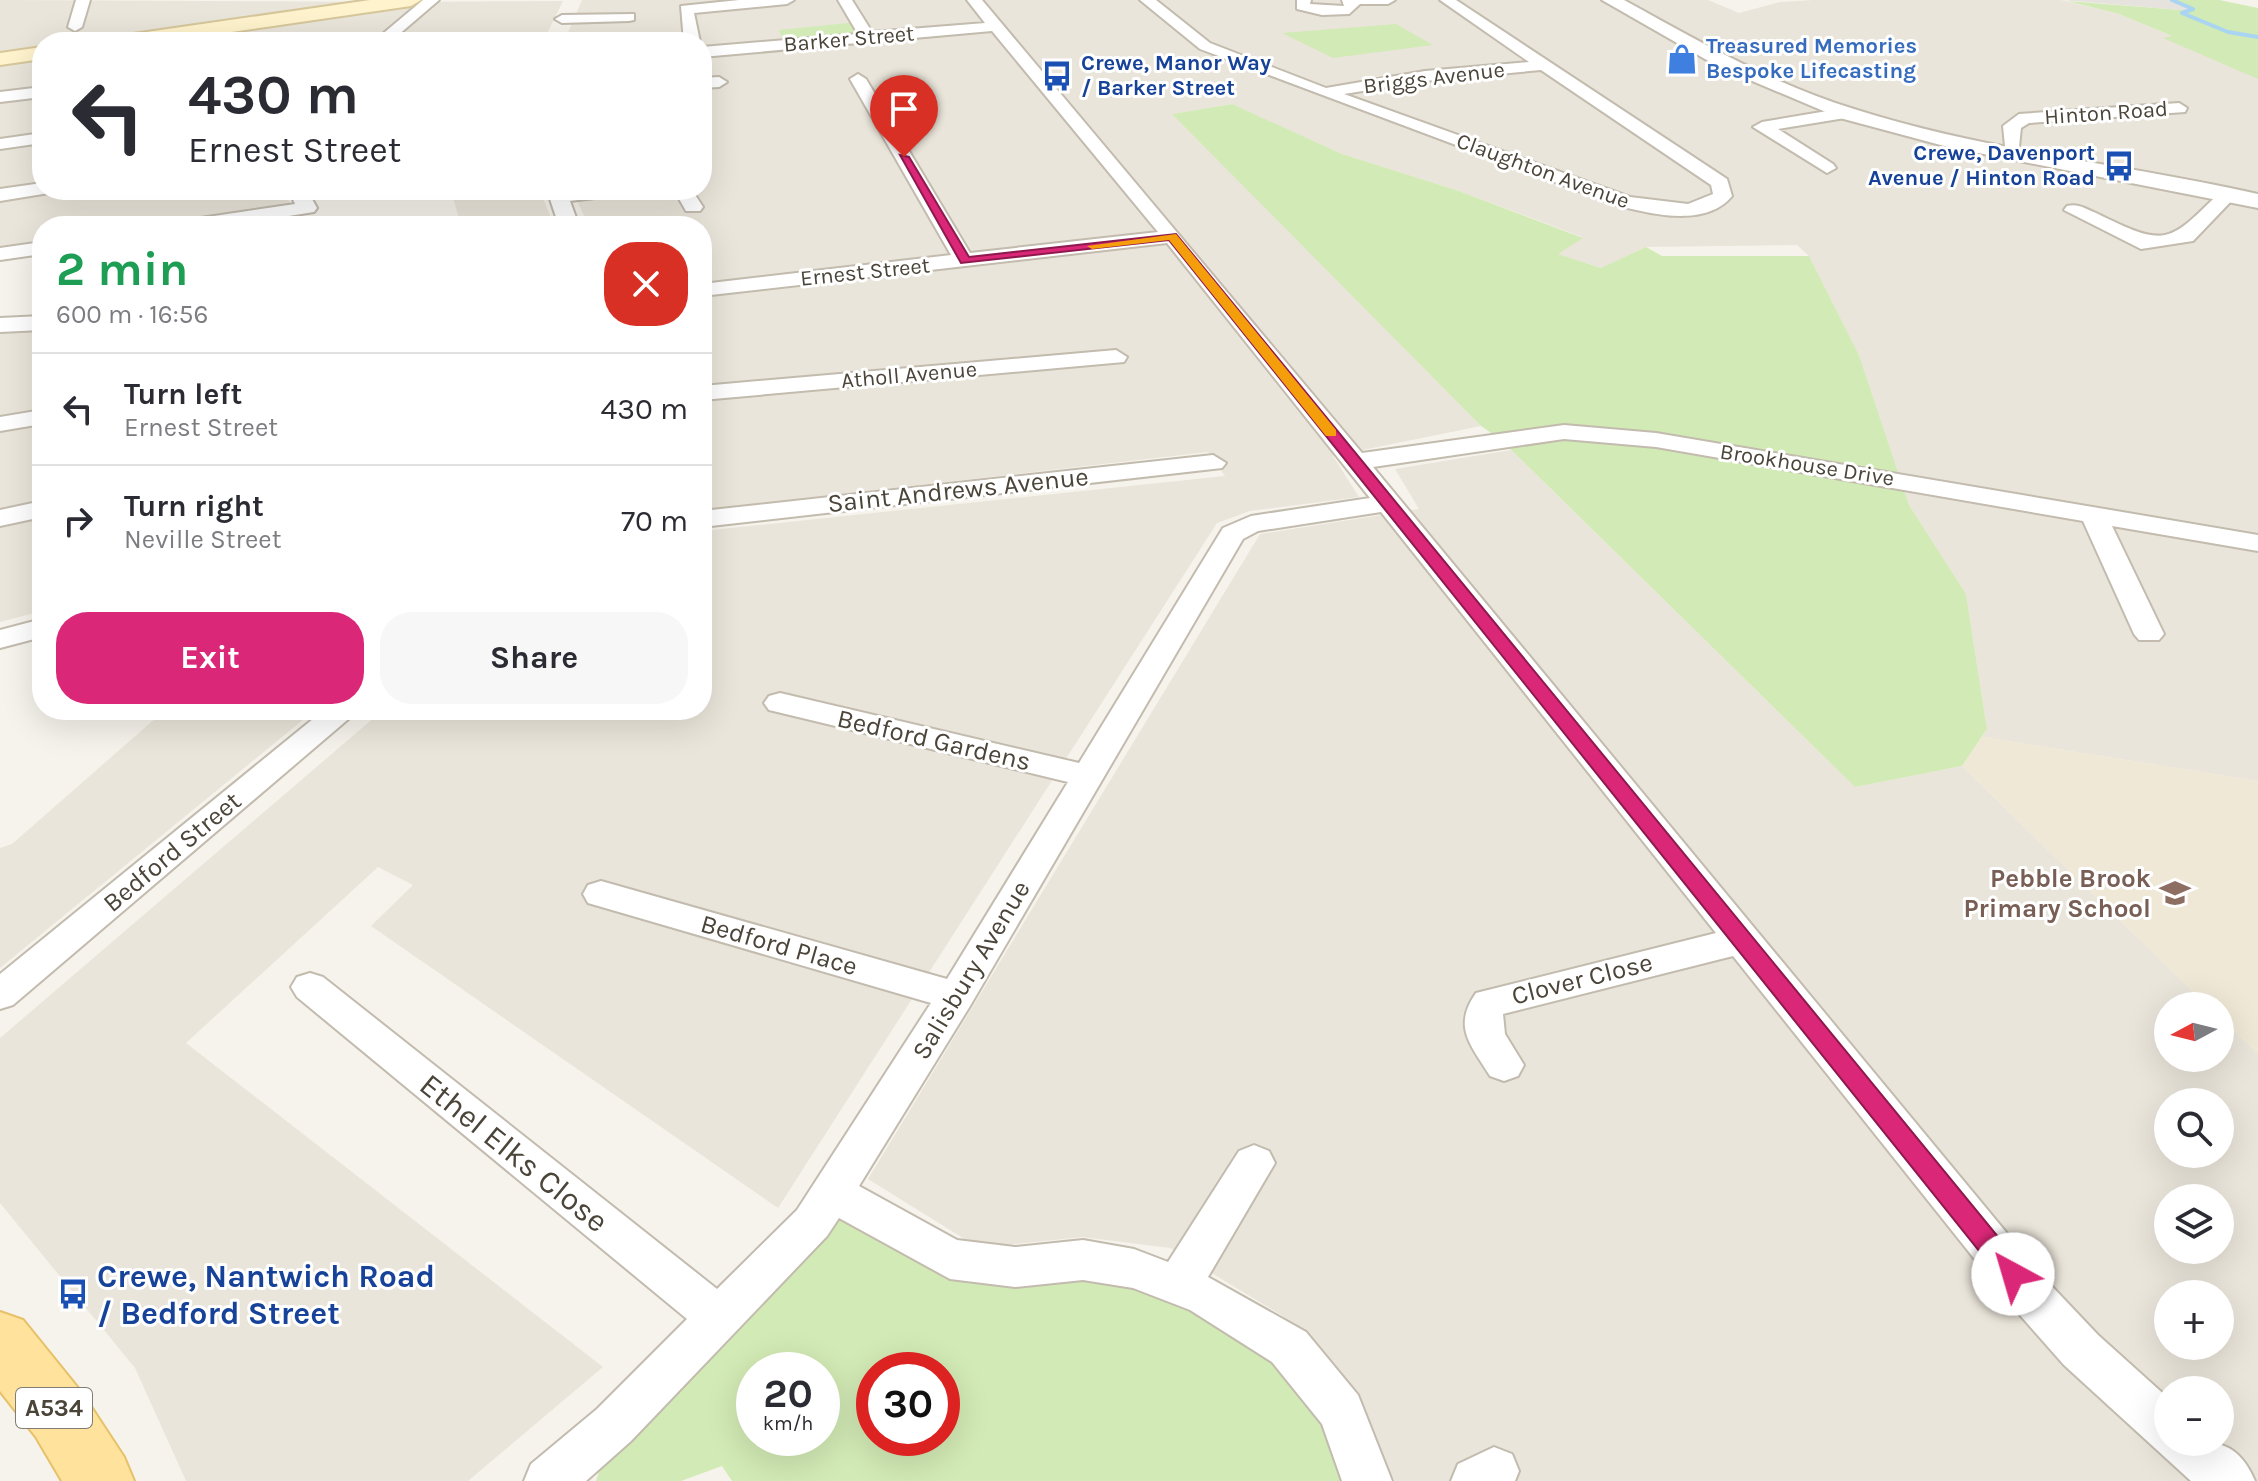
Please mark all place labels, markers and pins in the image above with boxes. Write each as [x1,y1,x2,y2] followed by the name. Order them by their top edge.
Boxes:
[1706,33,1917,84] place label: Treasured Memories Bespoke Lifecasting
[1665,42,1699,76] shop icon: Treasured Memories Bespoke Lifecasting
[1081,50,1271,101] place label: Crewe, Manor Way / Barker Street
[1040,59,1074,93] bus stop icon: Crewe, Manor Way / Barker Street
[870,75,938,157] pin
[1868,140,2095,191] place label: Crewe, Davenport Avenue / Hinton Road
[2102,149,2136,183] bus stop icon: Crewe, Davenport Avenue / Hinton Road
[1964,863,2151,924] place label: Pebble Brook Primary School
[2158,876,2192,910] school or university icon: Pebble Brook Primary School
[97,1258,435,1332] place label: Crewe, Nantwich Road / Bedford Street
[56,1277,90,1311] bus stop icon: Crewe, Nantwich Road / Bedford Street

